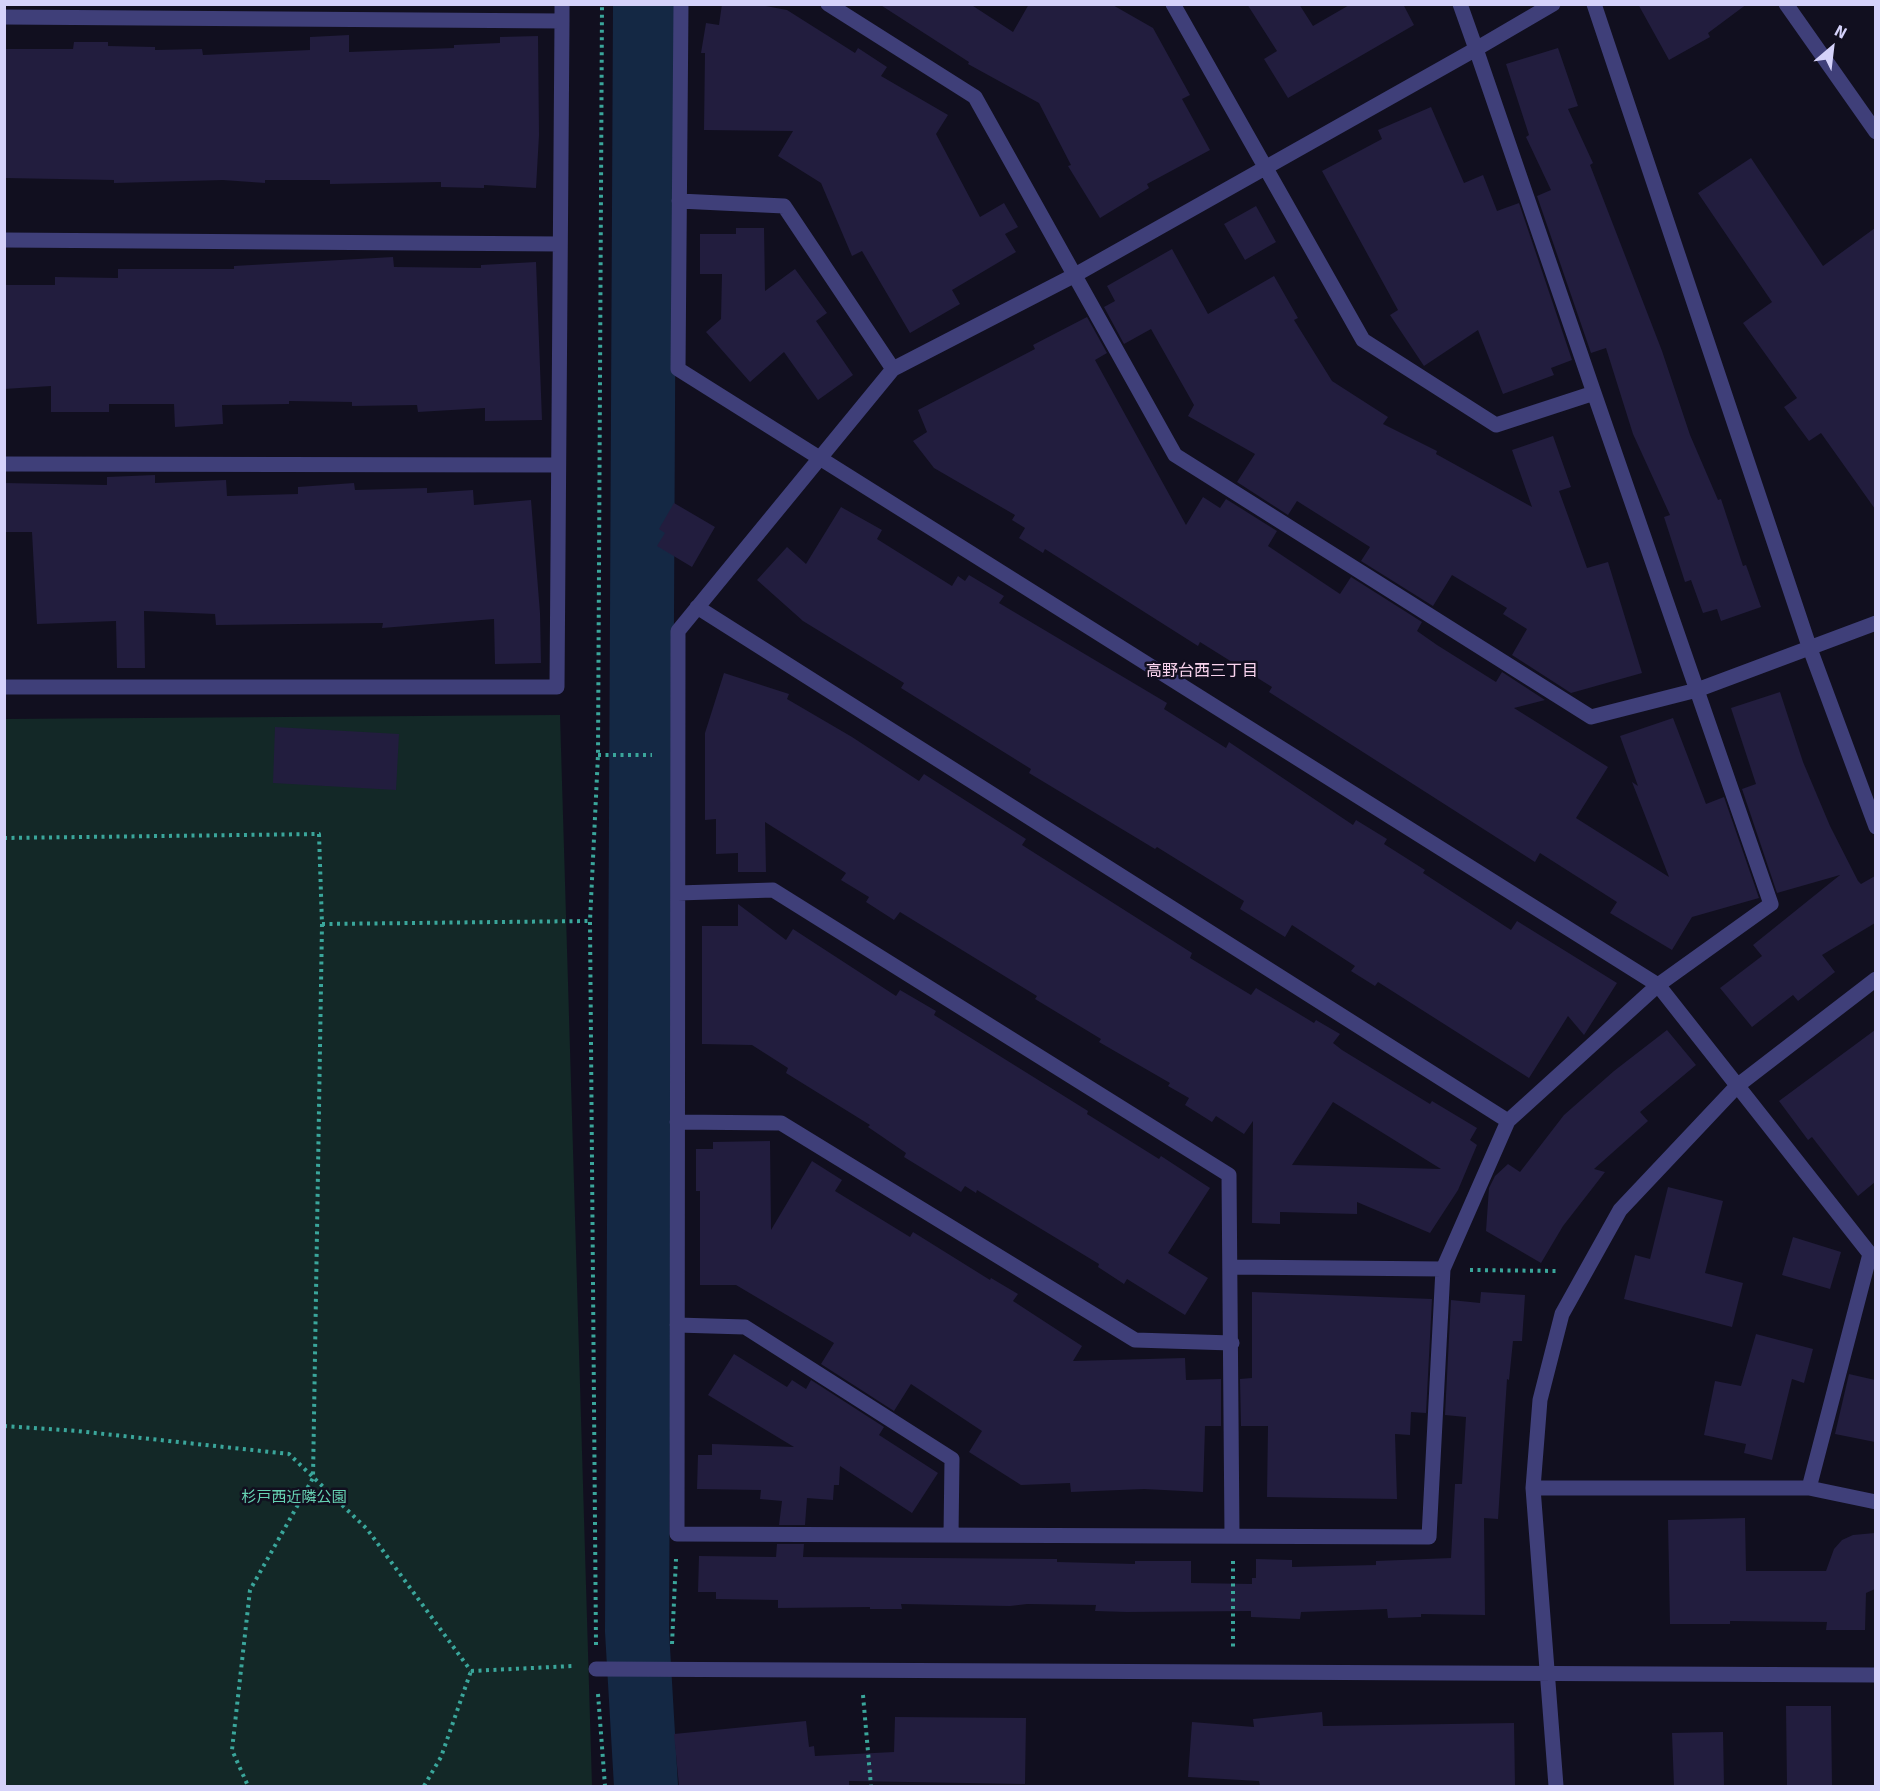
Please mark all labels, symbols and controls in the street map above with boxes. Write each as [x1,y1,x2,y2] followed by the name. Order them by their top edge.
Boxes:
[1802,18,1862,78] north arrow
[1831,21,1850,44] text: N
[1146,662,1258,682] district label: 高野台西三丁目
[242,1489,346,1507] park label: 杉戸西近隣公園

